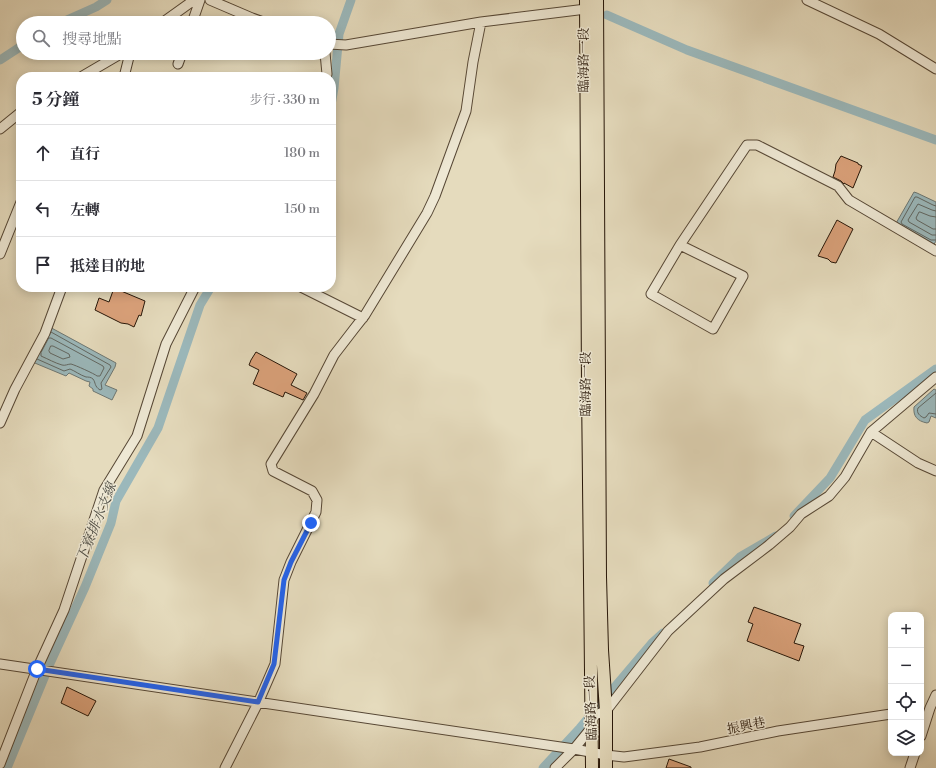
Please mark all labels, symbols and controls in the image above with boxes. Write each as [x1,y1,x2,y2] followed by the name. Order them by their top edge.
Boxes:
[16,16,336,60] search box
[30,27,52,49] icon: search
[576,27,592,93] street label: 臨海路一段
[62,30,122,49] text: 搜尋地點
[32,89,79,111] text: 5 分鐘
[249,92,320,108] text: 步行 · 330 m
[32,142,54,164] icon: ahead
[70,145,100,164] text: 直行
[284,145,320,161] text: 180 m
[32,198,54,220] icon: left
[70,201,100,220] text: 左轉
[285,201,320,217] text: 150 m
[32,254,54,276] icon: arrive
[70,257,145,276] text: 抵達目的地
[578,351,594,417] street label: 臨海路一段
[73,478,122,565] water label: 下寮排水支線
[302,514,320,532] route end
[888,612,924,756] map controls
[888,612,924,648] button: +
[888,648,924,684] button: −
[28,660,46,678] route start
[582,675,600,741] street label: 臨海路一段
[888,684,924,720] button: locate
[726,714,767,738] street label: 振興巷
[888,720,924,756] button: layers

